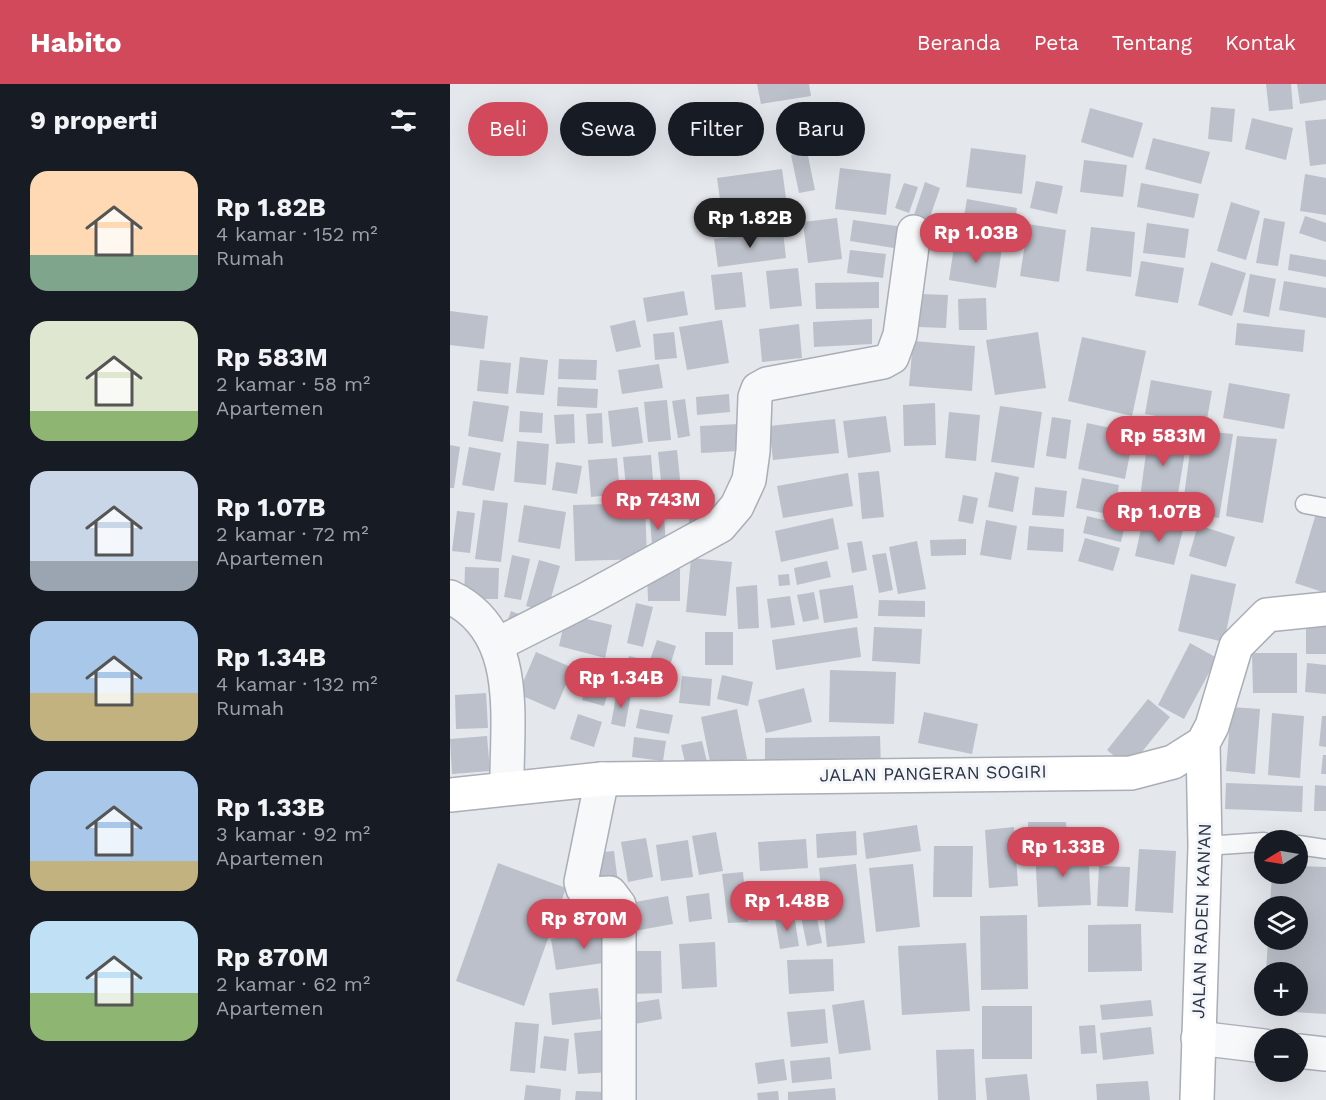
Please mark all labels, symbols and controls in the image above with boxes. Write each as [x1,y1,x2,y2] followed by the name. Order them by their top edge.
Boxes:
[30,26,122,59] text: Habito
[917,30,1001,55] text: Beranda
[1034,30,1079,55] text: Peta
[1112,30,1192,55] text: Tentang
[1225,30,1296,55] text: Kontak
[468,102,548,156] chip: Beli
[560,102,656,156] chip: Sewa
[668,102,764,156] chip: Filter
[776,102,865,156] chip: Baru
[387,104,420,137] icon: filters
[30,105,158,135] text: 9 properti
[216,192,326,222] text: Rp 1.82B
[78,195,150,267] icon: home
[688,198,812,249] pin: Rp 1.82B
[708,205,792,229] text: Rp 1.82B
[914,213,1038,264] pin: Rp 1.03B
[934,220,1018,244] text: Rp 1.03B
[216,222,378,246] text: 4 kamar · 152 m²
[216,246,284,270] text: Rumah
[216,342,328,372] text: Rp 583M
[78,345,150,417] icon: home
[216,372,370,396] text: 2 kamar · 58 m²
[216,396,324,420] text: Apartemen
[1108,416,1218,467] pin: Rp 583M
[1120,423,1206,447] text: Rp 583M
[603,480,713,531] pin: Rp 743M
[616,487,700,511] text: Rp 743M
[216,492,326,522] text: Rp 1.07B
[1097,492,1221,543] pin: Rp 1.07B
[78,495,150,567] icon: home
[1117,499,1201,523] text: Rp 1.07B
[216,522,368,546] text: 2 kamar · 72 m²
[216,546,324,570] text: Apartemen
[216,642,326,672] text: Rp 1.34B
[78,645,150,717] icon: home
[559,658,683,709] pin: Rp 1.34B
[579,665,663,689] text: Rp 1.34B
[216,672,378,696] text: 4 kamar · 132 m²
[216,696,284,720] text: Rumah
[819,761,1047,785] street label: JALAN PANGERAN SOGIRI
[216,792,325,822] text: Rp 1.33B
[78,795,150,867] icon: home
[216,822,370,846] text: 3 kamar · 92 m²
[1187,823,1215,1019] street label: JALAN RADEN KAN'AN
[1001,827,1125,878] pin: Rp 1.33B
[1254,830,1308,884] north arrow
[1254,830,1308,1082] map controls
[1021,834,1105,858] text: Rp 1.33B
[216,846,324,870] text: Apartemen
[725,881,849,932] pin: Rp 1.48B
[744,888,830,912] text: Rp 1.48B
[1254,896,1308,950] button: layers
[529,899,639,950] pin: Rp 870M
[541,906,627,930] text: Rp 870M
[216,942,329,972] text: Rp 870M
[78,945,150,1017] icon: home
[1254,962,1308,1016] button: +
[216,972,370,996] text: 2 kamar · 62 m²
[216,996,324,1020] text: Apartemen
[1254,1028,1308,1082] button: −

